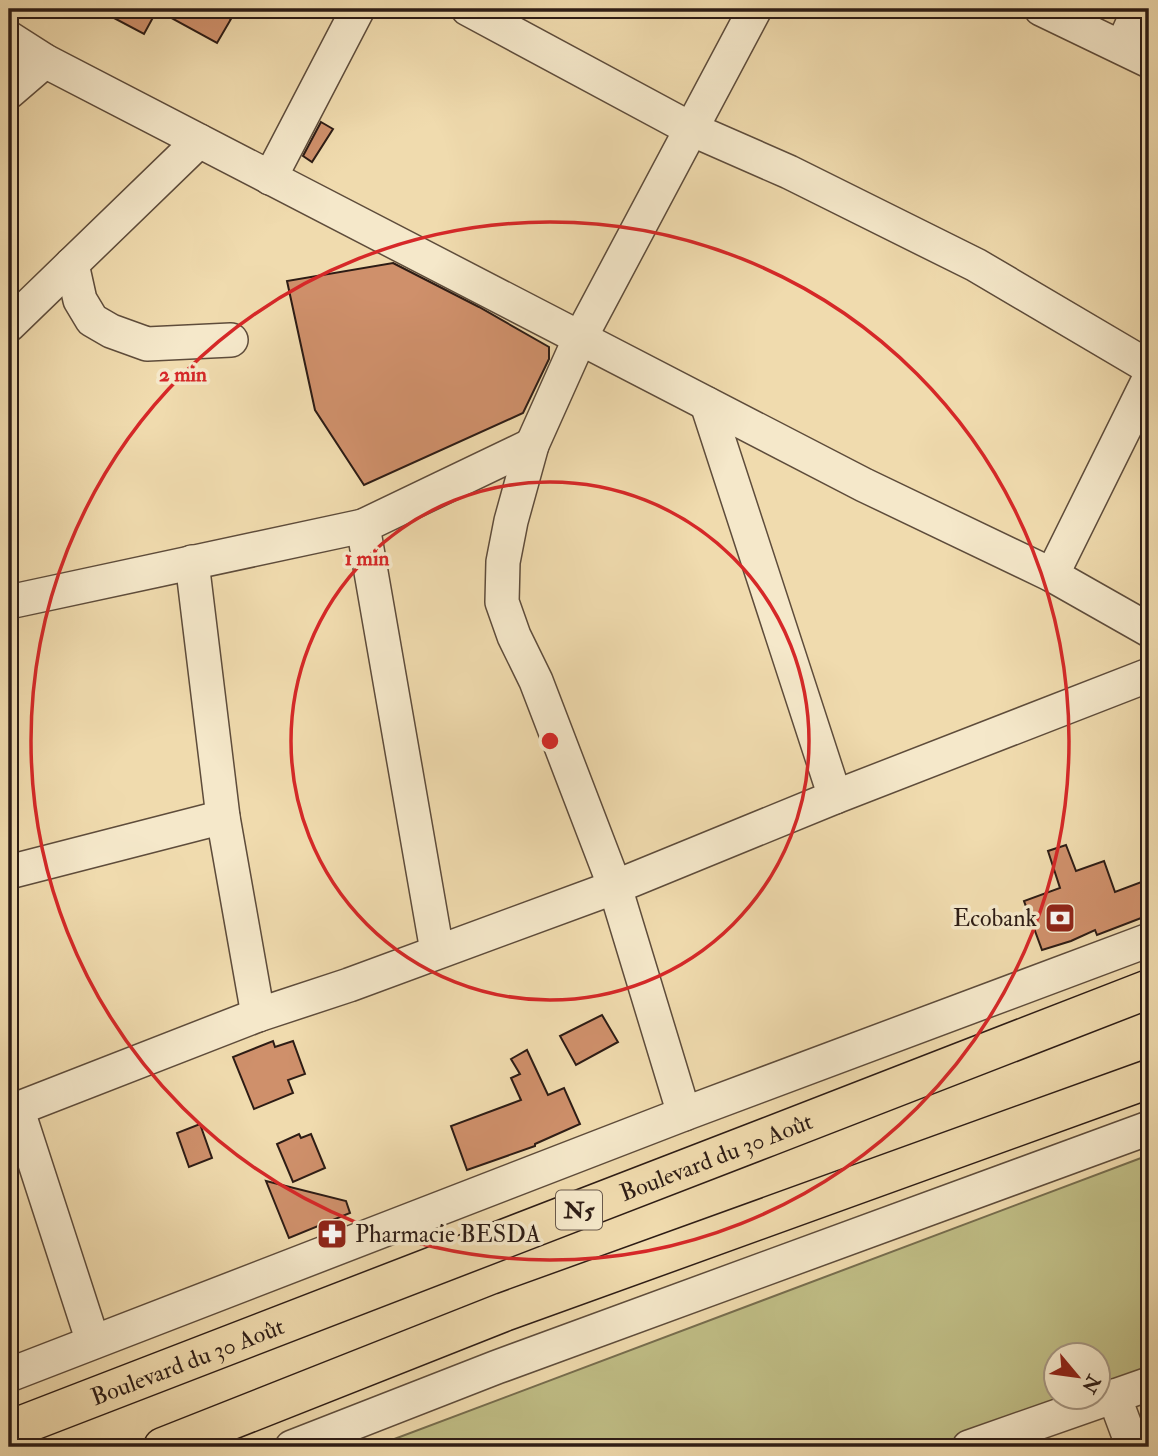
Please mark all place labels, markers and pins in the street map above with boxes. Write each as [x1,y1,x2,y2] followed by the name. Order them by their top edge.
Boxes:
[538,729,562,753] centre of rings
[1043,901,1077,935] bank icon: Ecobank
[953,903,1038,934] place label: Ecobank
[315,1217,349,1251] pharmacy icon: Pharmacie BESDA
[355,1219,541,1250] place label: Pharmacie BESDA

